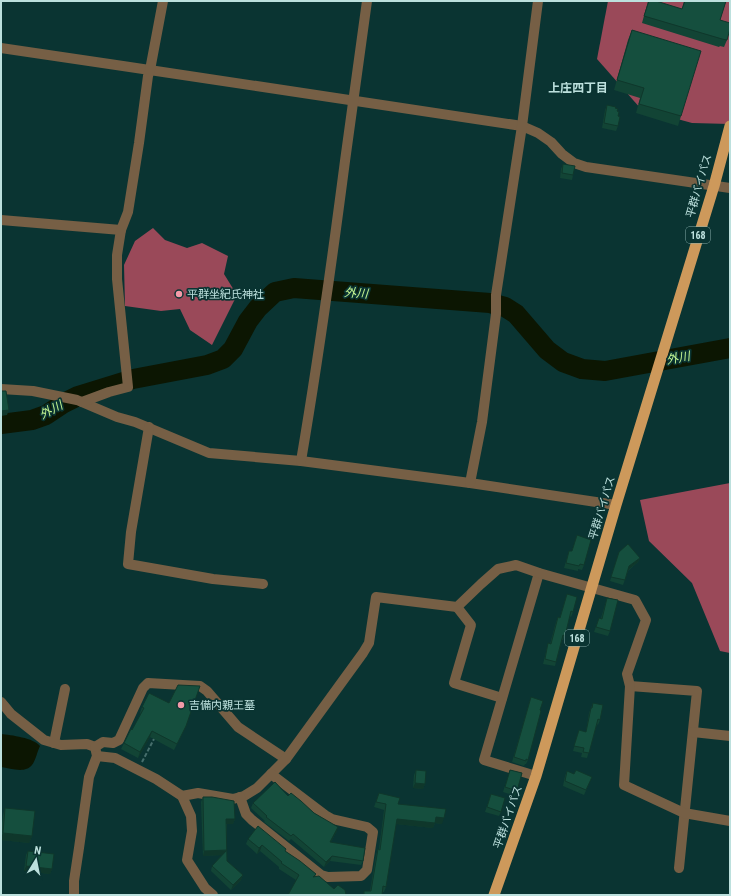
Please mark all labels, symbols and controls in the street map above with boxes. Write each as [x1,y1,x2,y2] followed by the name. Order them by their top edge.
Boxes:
[548,81,608,95] district label: 上庄四丁目
[684,153,714,219] street label: 平群バイパス
[686,227,710,243] road number: 168
[344,285,370,301] water label: 外川
[187,288,264,301] place label: 平群坐紀氏神社
[174,289,184,299] marker: 平群坐紀氏神社
[665,349,693,367] water label: 外川
[37,397,67,422] water label: 外川
[586,475,618,541] street label: 平群バイパス
[565,630,589,646] road number: 168
[189,699,255,712] place label: 吉備内親王墓
[176,700,186,710] marker: 吉備内親王墓
[491,784,525,850] street label: 平群バイパス
[16,840,56,880] north arrow
[33,844,42,858] text: N

